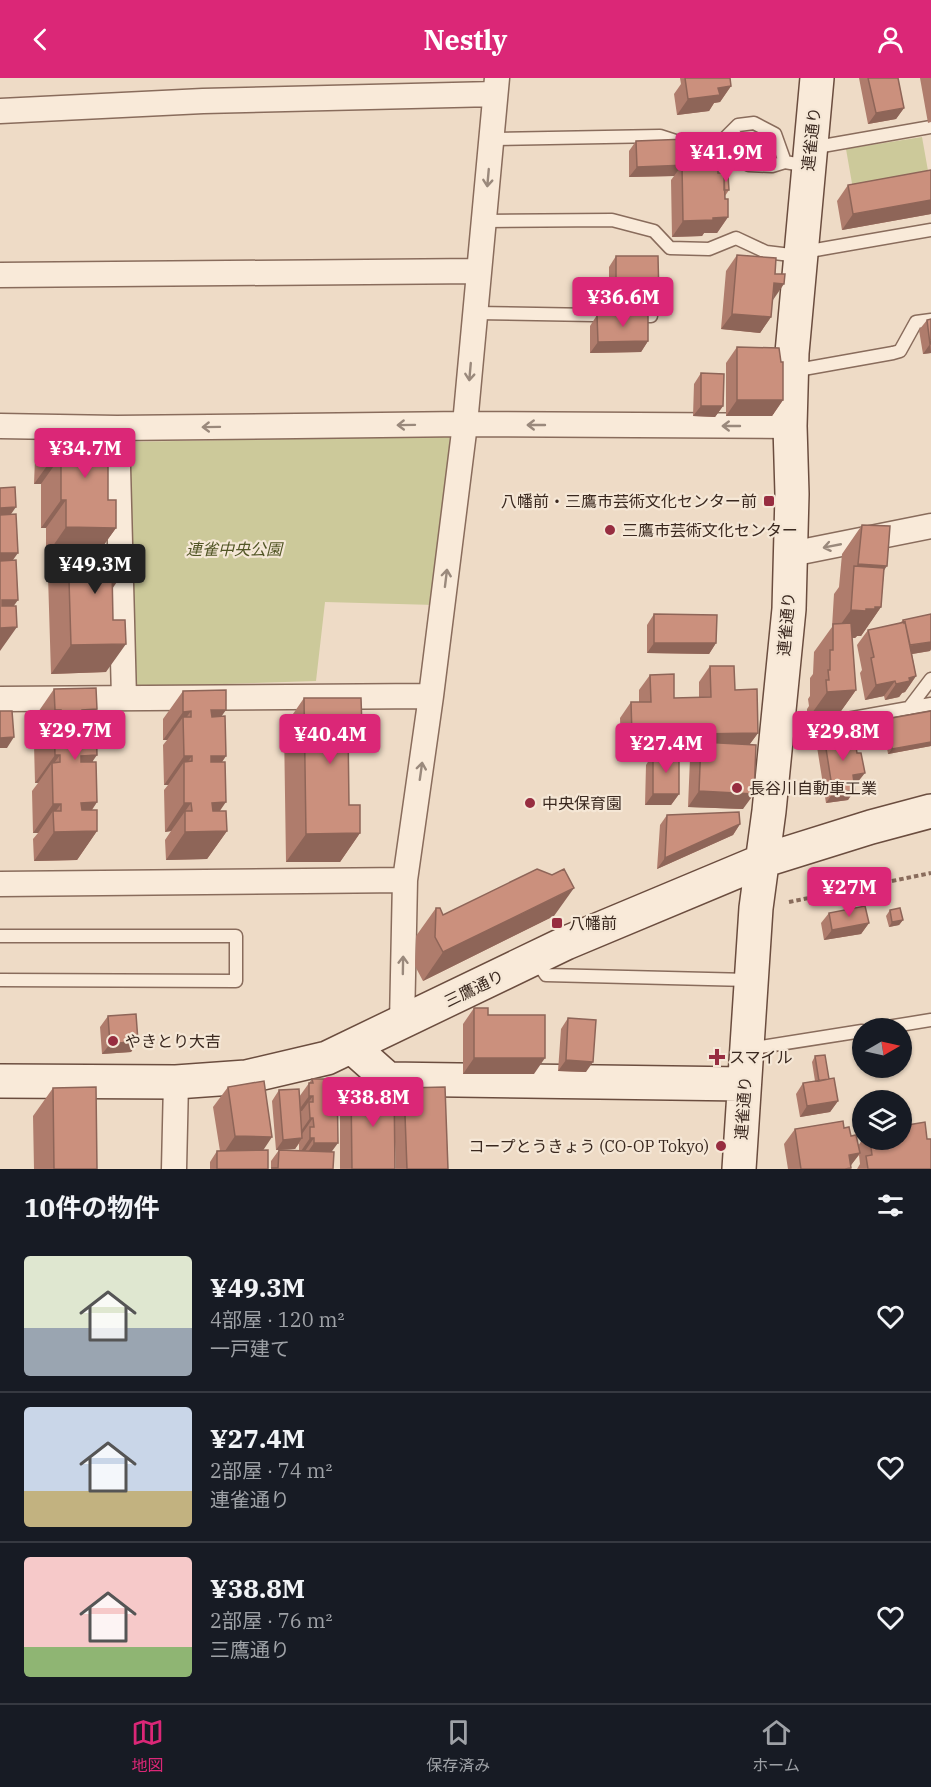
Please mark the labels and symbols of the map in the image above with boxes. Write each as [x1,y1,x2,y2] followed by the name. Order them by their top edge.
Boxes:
[798,106,824,172] street label: 連雀通り
[677,132,775,183] pin: ¥41.9M
[482,168,493,188] one-way arrow
[574,277,672,328] pin: ¥36.6M
[464,362,475,382] one-way arrow
[397,419,417,431] one-way arrow
[527,419,547,431] one-way arrow
[722,420,742,432] one-way arrow
[202,421,222,433] one-way arrow
[36,428,134,479] pin: ¥34.7M
[501,491,757,511] place label: 八幡前・三鷹市芸術文化センター前
[762,494,776,508] marker: 八幡前・三鷹市芸術文化センター前
[622,520,798,540] place label: 三鷹市芸術文化センター
[603,523,617,537] marker: 三鷹市芸術文化センター
[186,539,284,559] park label: 連雀中央公園
[823,541,843,552] one-way arrow
[46,544,144,595] pin: ¥49.3M
[441,568,452,588] one-way arrow
[773,591,799,657] street label: 連雀通り
[26,710,124,761] pin: ¥29.7M
[794,711,892,762] pin: ¥29.8M
[281,714,379,765] pin: ¥40.4M
[617,723,715,774] pin: ¥27.4M
[415,762,426,781] one-way arrow
[749,778,877,798] place label: 長谷川自動車工業
[730,781,744,795] marker: 長谷川自動車工業
[542,793,622,813] place label: 中央保育園
[523,796,537,810] marker: 中央保育園
[813,867,885,918] pin: ¥27M
[569,913,617,933] place label: 八幡前
[550,916,564,930] marker: 八幡前
[398,955,409,975] one-way arrow
[441,965,507,1011] street label: 三鷹通り
[852,1018,912,1078] north arrow
[125,1031,221,1051] place label: やきとり大吉
[106,1034,120,1048] marker: やきとり大吉
[729,1047,793,1067] place label: スマイル
[710,1050,724,1064] marker: スマイル
[731,1075,755,1141] street label: 連雀通り
[324,1077,422,1128] pin: ¥38.8M
[469,1136,709,1156] place label: コープとうきょう (CO-OP Tokyo)
[714,1139,728,1153] marker: コープとうきょう (CO-OP Tokyo)

